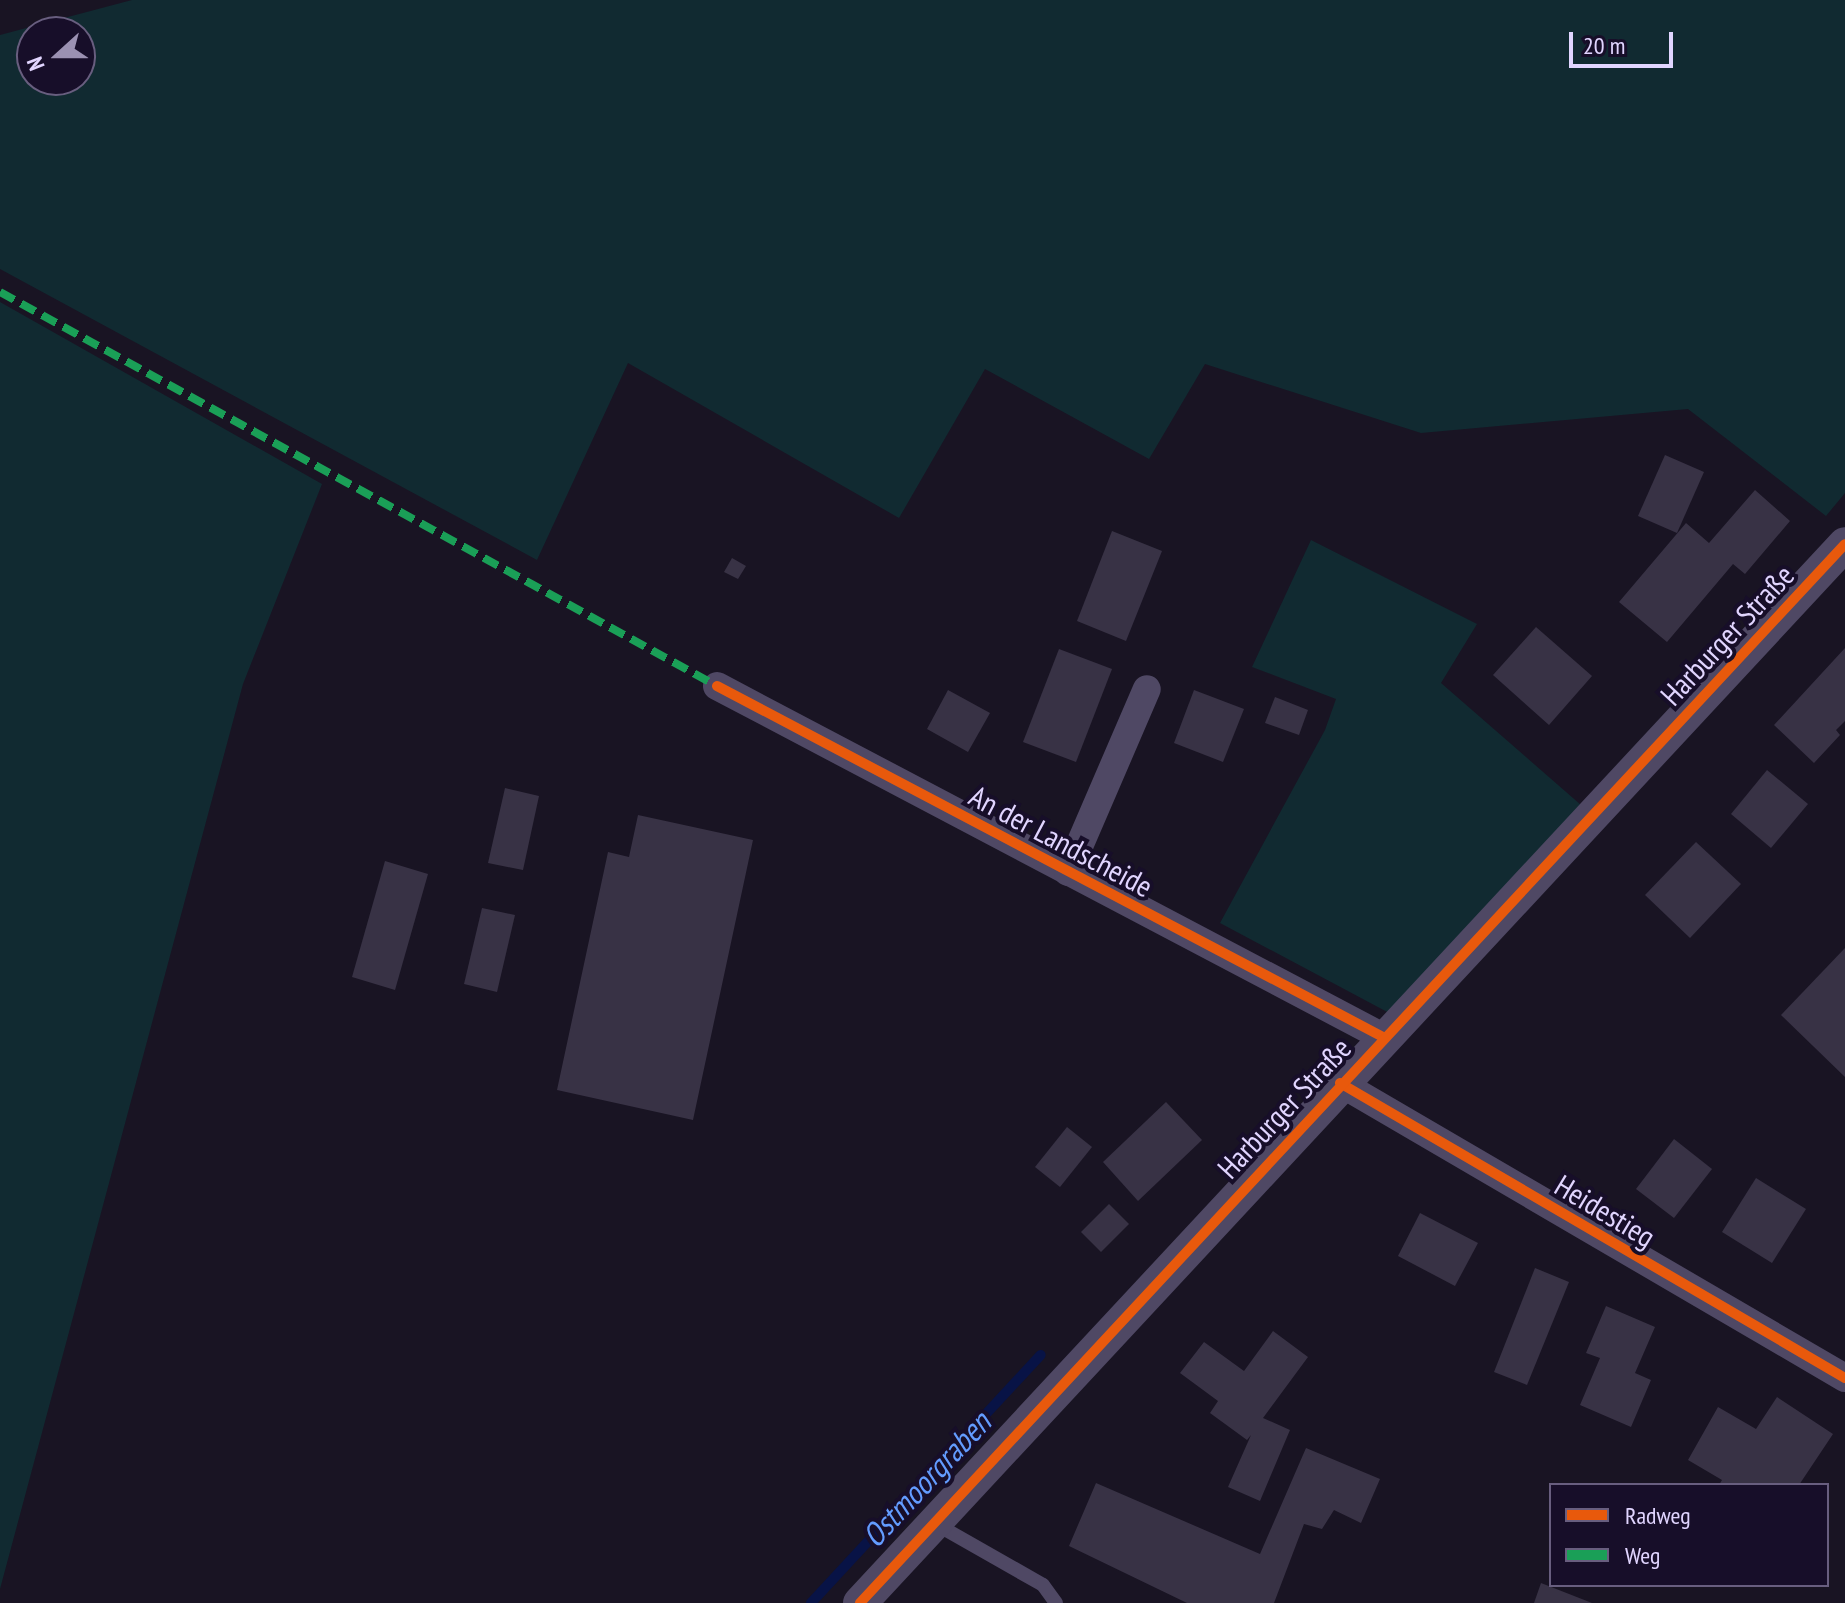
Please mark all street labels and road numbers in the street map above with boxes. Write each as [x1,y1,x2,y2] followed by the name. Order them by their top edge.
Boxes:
[1653,557,1801,713] street label: Harburger Straße
[963,778,1159,904] street label: An der Landscheide
[1210,1030,1358,1186] street label: Harburger Straße
[1548,1167,1662,1255] street label: Heidestieg

